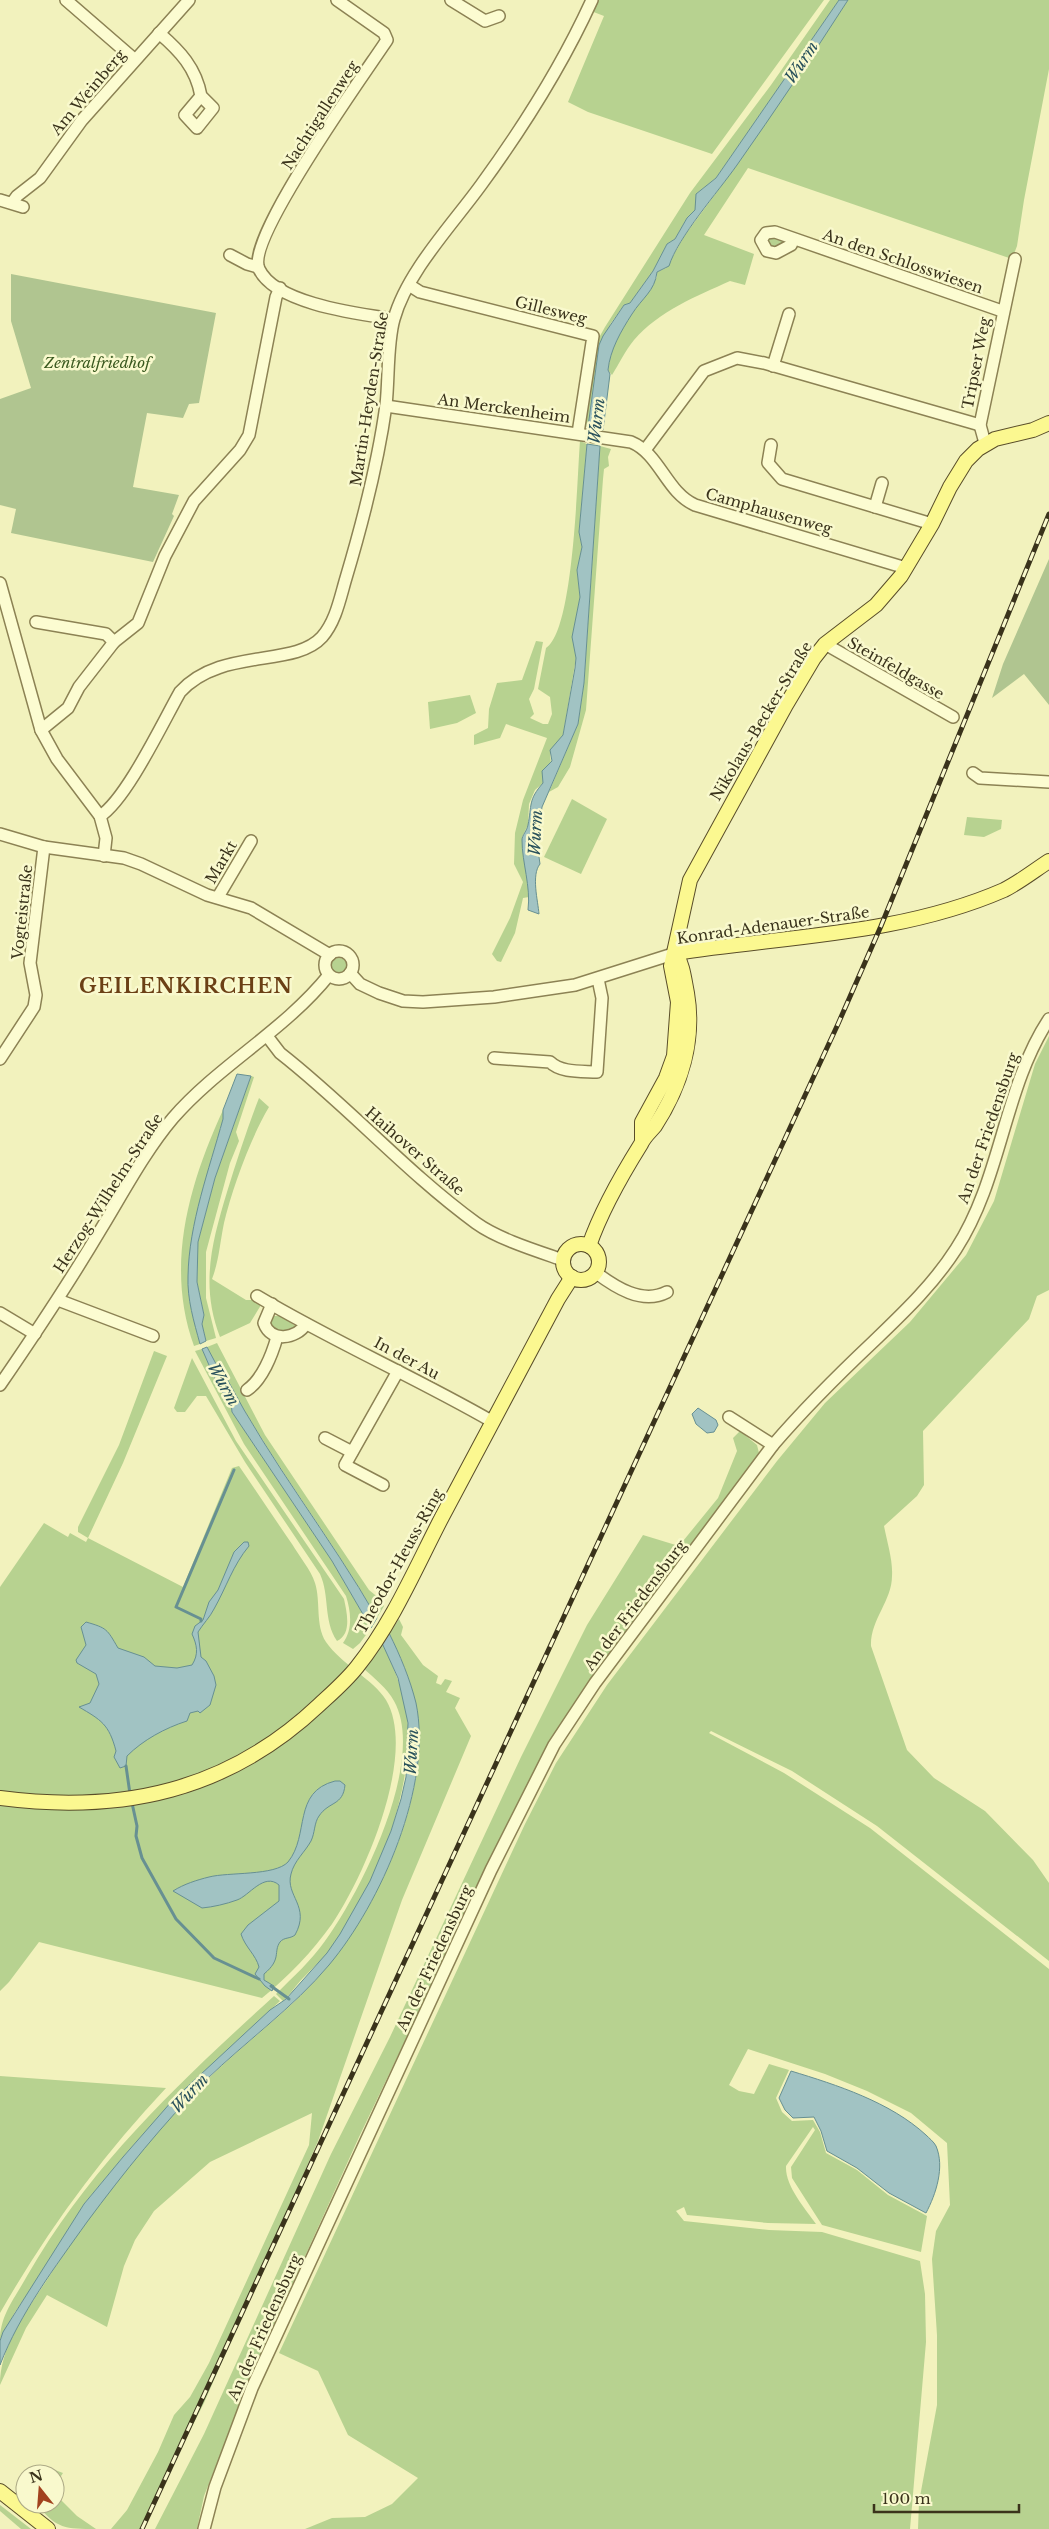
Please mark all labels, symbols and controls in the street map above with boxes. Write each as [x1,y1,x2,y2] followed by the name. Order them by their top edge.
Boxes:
[780,37,822,87] water label: Wurm
[46,44,130,140] street label: Am Weinberg
[278,56,363,173] street label: Nachtigallenweg
[820,224,986,297] street label: An den Schlosswiesen
[513,292,590,328] street label: Gillesweg
[346,310,392,488] street label: Martin-Heyden-Straße
[958,314,994,411] street label: Tripser Weg
[43,353,154,372] park label: Zentralfriedhof
[436,389,571,427] street label: An Merckenheim
[583,397,609,445] water label: Wurm
[703,484,835,538] street label: Camphausenweg
[844,633,948,703] street label: Steinfeldgasse
[706,638,816,804] street label: Nikolaus-Becker-Straße
[524,809,546,857] water label: Wurm
[201,837,241,887] street label: Markt
[7,864,36,961] street label: Vogteistraße
[676,902,870,948] street label: Konrad-Adenauer-Straße
[79,974,293,998] district label: GEILENKIRCHEN
[953,1049,1023,1207] street label: An der Friedensburg
[362,1103,468,1199] street label: Haihover Straße
[49,1110,167,1276] street label: Herzog-Wilhelm-Straße
[371,1333,443,1383] street label: In der Au
[204,1359,244,1409] water label: Wurm
[351,1484,447,1637] street label: Theodor-Heuss-Ring
[579,1535,691,1675] street label: An der Friedensburg
[400,1728,422,1776] water label: Wurm
[391,1881,477,2035] street label: An der Friedensburg
[166,2069,212,2117] water label: Wurm
[223,2250,305,2404] street label: An der Friedensburg
[15,2464,65,2514] north arrow
[27,2466,45,2487] text: N
[874,2482,1019,2514] scale bar
[882,2489,931,2508] text: 100 m

